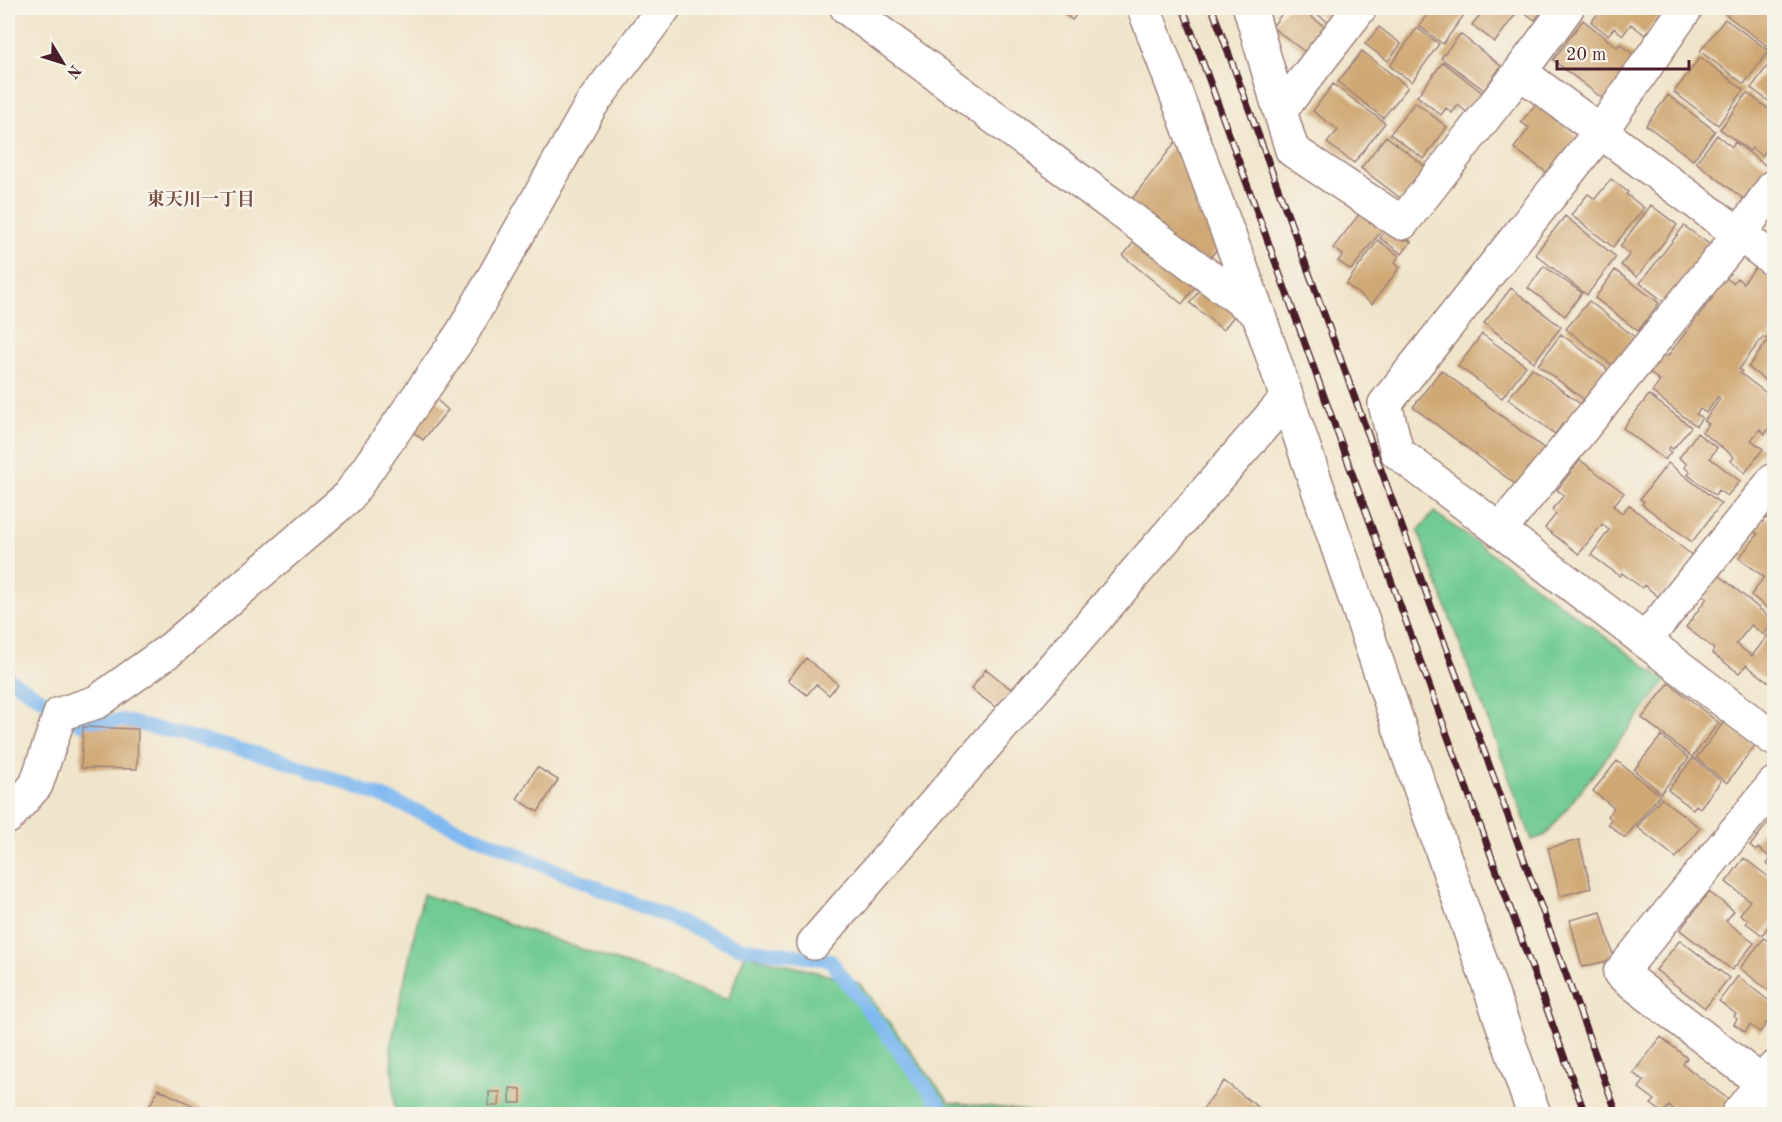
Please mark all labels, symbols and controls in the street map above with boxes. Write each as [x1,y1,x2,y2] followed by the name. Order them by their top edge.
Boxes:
[33,33,93,93] north arrow
[1557,33,1689,71] scale bar
[1566,46,1606,64] text: 20 m
[63,61,83,81] text: N
[147,189,255,209] district label: 東天川一丁目

